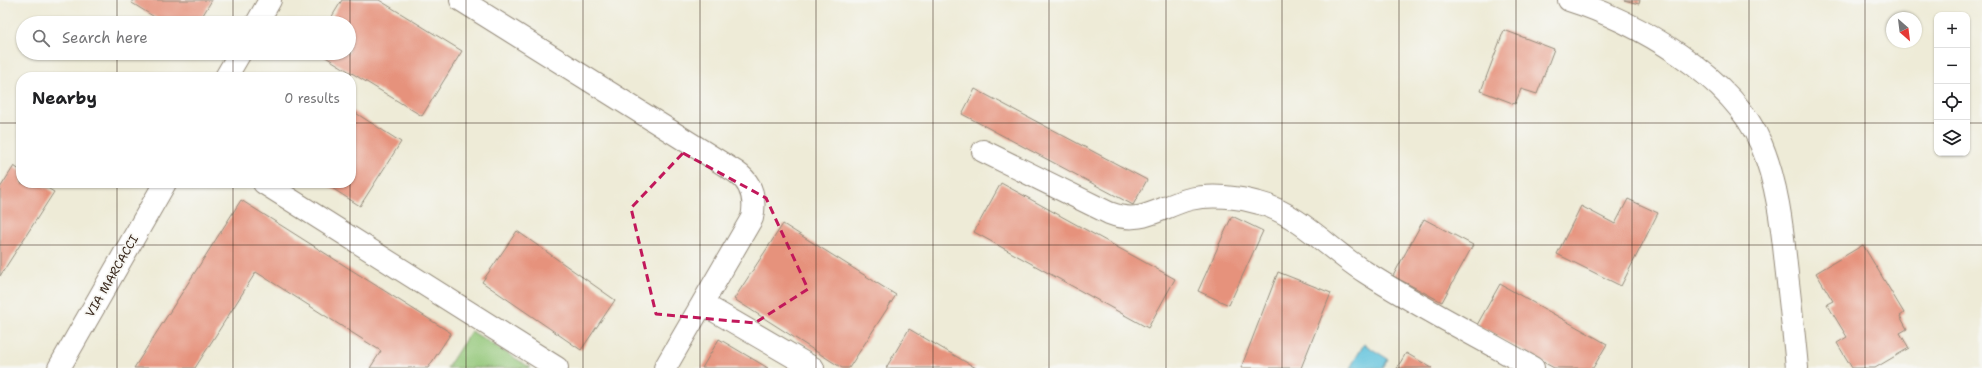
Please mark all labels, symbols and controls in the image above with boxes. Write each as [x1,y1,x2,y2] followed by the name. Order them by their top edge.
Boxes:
[1886,12,1922,48] north arrow
[1934,12,1970,156] map controls
[1934,12,1970,48] button: +
[16,16,356,60] search box
[30,27,52,49] icon: search
[62,28,148,48] text: Search here
[1934,48,1970,84] button: −
[1934,84,1970,120] button: locate
[32,87,97,109] text: Nearby
[284,90,340,107] text: 0 results
[1934,120,1970,156] button: layers
[82,232,142,320] street label: VIA MARCACCI

